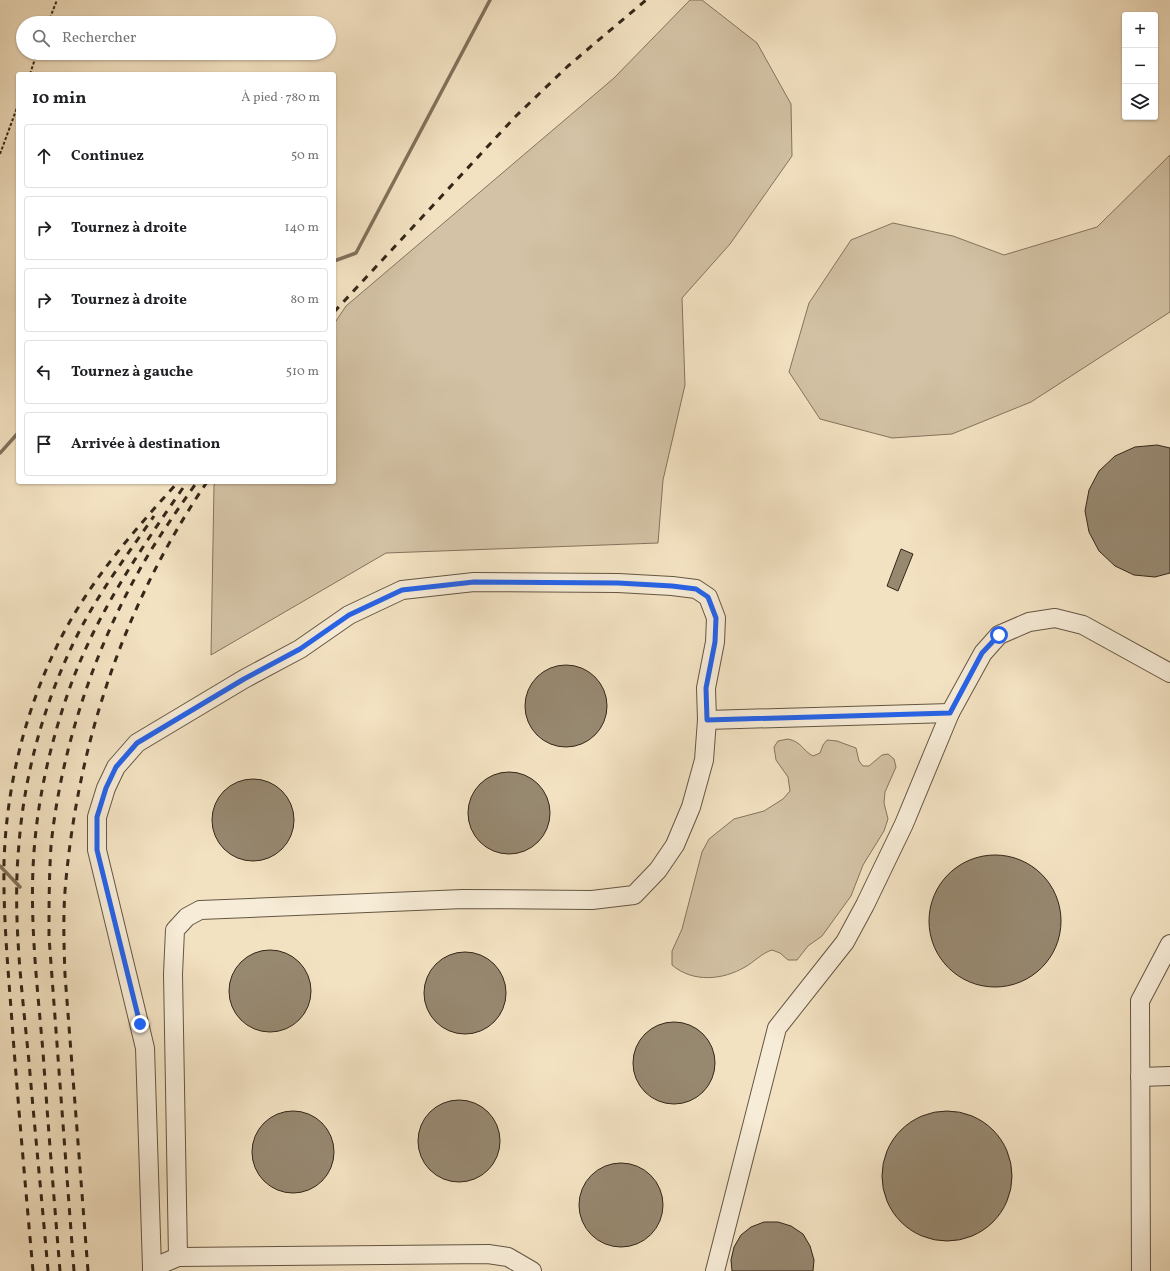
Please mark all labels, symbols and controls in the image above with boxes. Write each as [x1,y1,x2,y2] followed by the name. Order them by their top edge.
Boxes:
[1122,12,1158,120] map controls
[1122,12,1158,48] button: +
[16,16,336,60] search box
[30,27,52,49] icon: search
[62,28,136,49] text: Rechercher
[1122,48,1158,84] button: −
[1122,84,1158,120] button: layers
[32,87,86,110] text: 10 min
[241,89,320,107] text: À pied · 780 m
[33,145,55,167] icon: ahead
[71,146,144,167] text: Continuez
[291,147,319,165] text: 50 m
[33,217,55,239] icon: right
[71,218,187,239] text: Tournez à droite
[285,219,319,237] text: 140 m
[33,289,55,311] icon: right
[71,290,187,311] text: Tournez à droite
[290,291,319,309] text: 80 m
[33,361,55,383] icon: left
[71,362,193,383] text: Tournez à gauche
[286,363,319,381] text: 510 m
[33,433,55,455] icon: arrive
[71,434,220,455] text: Arrivée à destination
[990,626,1008,644] route start
[131,1015,149,1033] route end

